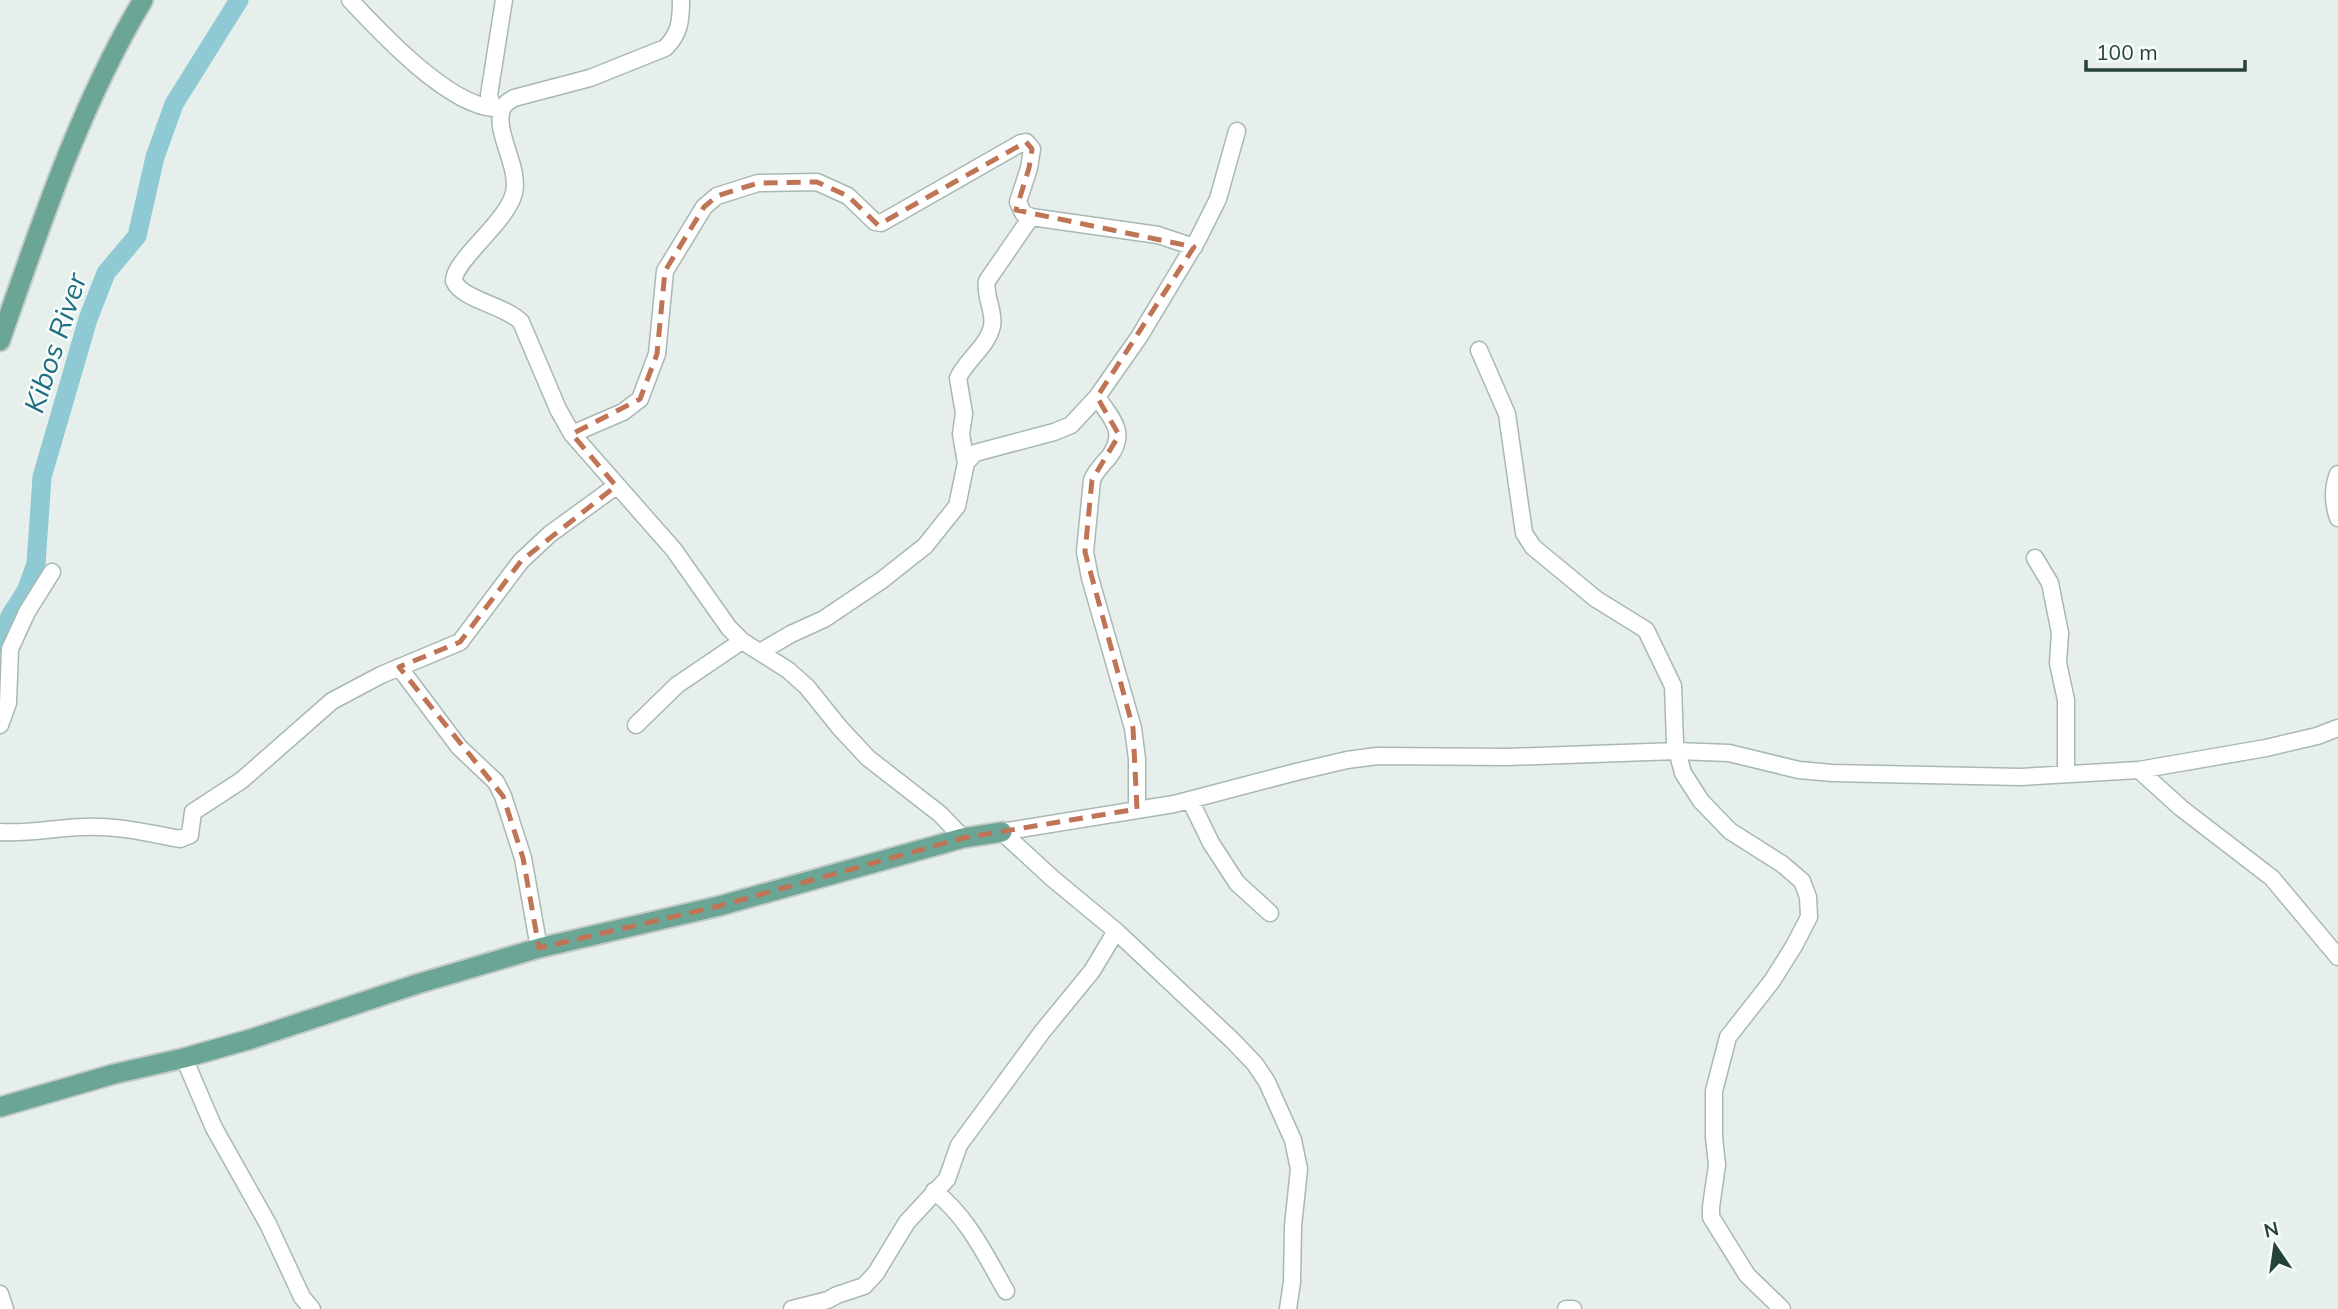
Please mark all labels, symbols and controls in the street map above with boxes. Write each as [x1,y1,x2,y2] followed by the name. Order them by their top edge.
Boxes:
[2086,28,2245,72] scale bar
[2096,39,2158,65] text: 100 m
[16,267,94,417] water label: Kibos River
[2240,1211,2310,1281] north arrow
[2261,1216,2281,1243] text: N

